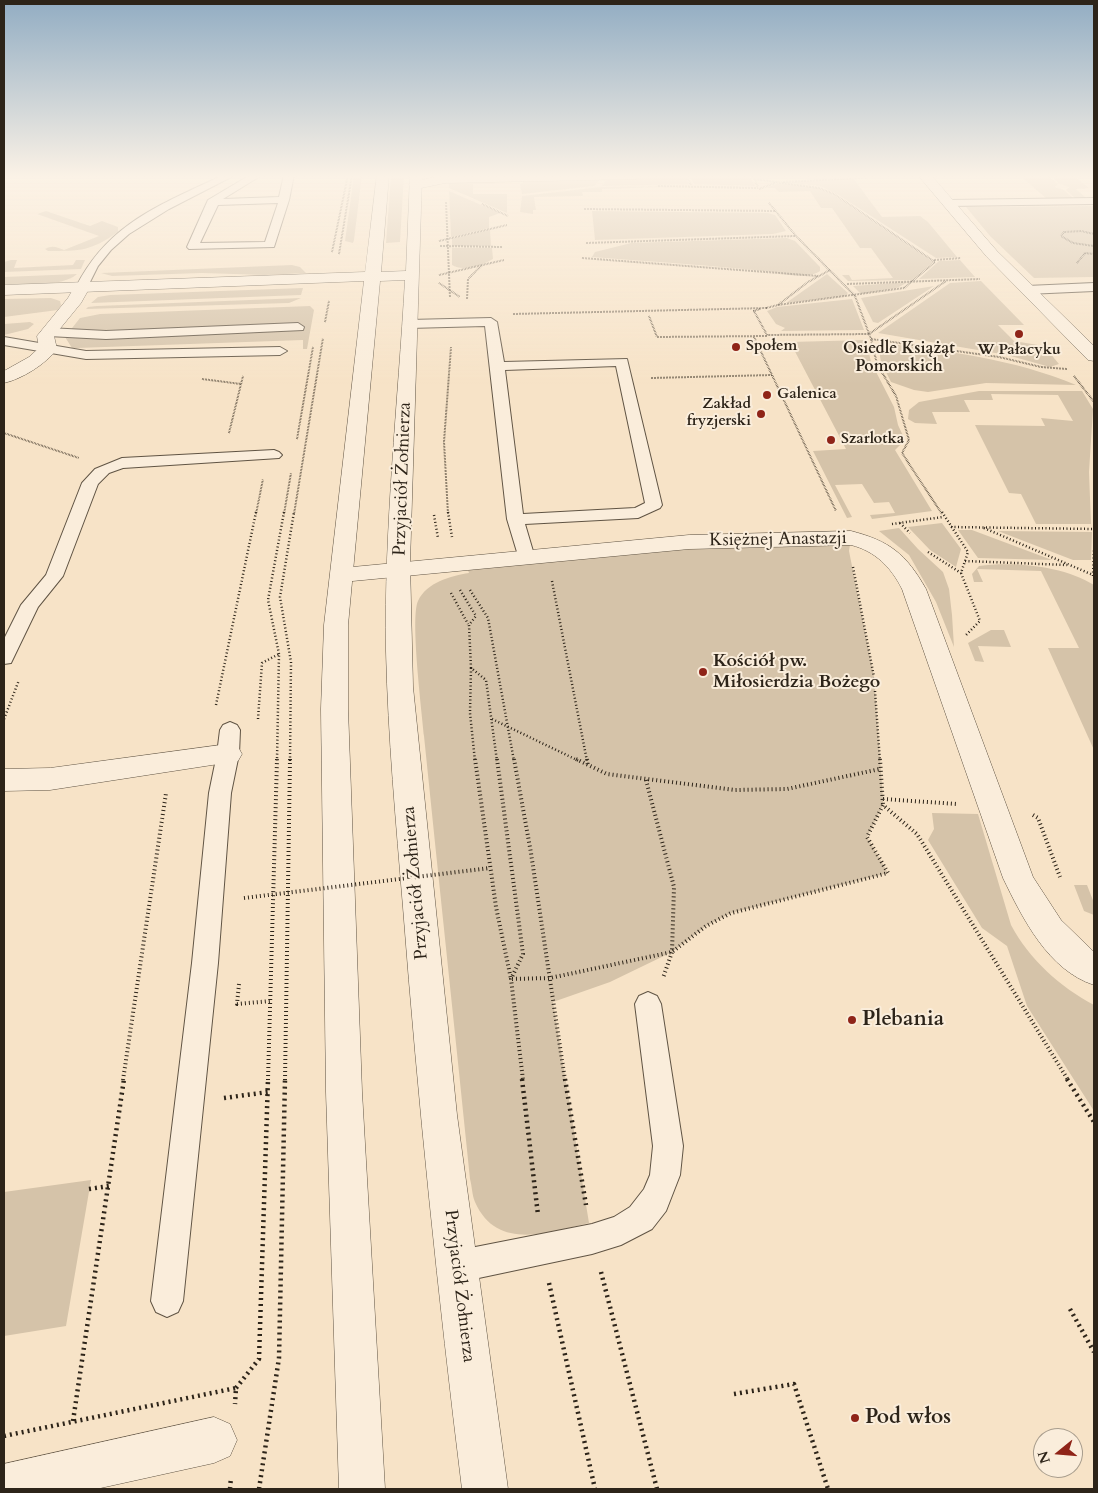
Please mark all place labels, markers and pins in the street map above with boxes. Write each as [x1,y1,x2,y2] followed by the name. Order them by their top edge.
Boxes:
[1013,328,1025,340] marker: W Pałacyku
[746,338,797,356] place label: Społem
[730,341,742,353] marker: Społem
[977,342,1061,360] place label: W Pałacyku
[777,386,837,404] place label: Galenica
[761,389,773,401] marker: Galenica
[687,396,751,431] place label: Zakład fryzjerski
[755,408,767,420] marker: Zakład fryzjerski
[841,431,904,449] place label: Szarlotka
[825,434,837,446] marker: Szarlotka
[713,651,880,694] place label: Kościół pw. Miłosierdzia Bożego
[697,666,709,678] marker: Kościół pw. Miłosierdzia Bożego
[862,1007,944,1033] place label: Plebania
[846,1014,858,1026] marker: Plebania
[865,1405,951,1431] place label: Pod włos
[849,1412,861,1424] marker: Pod włos

